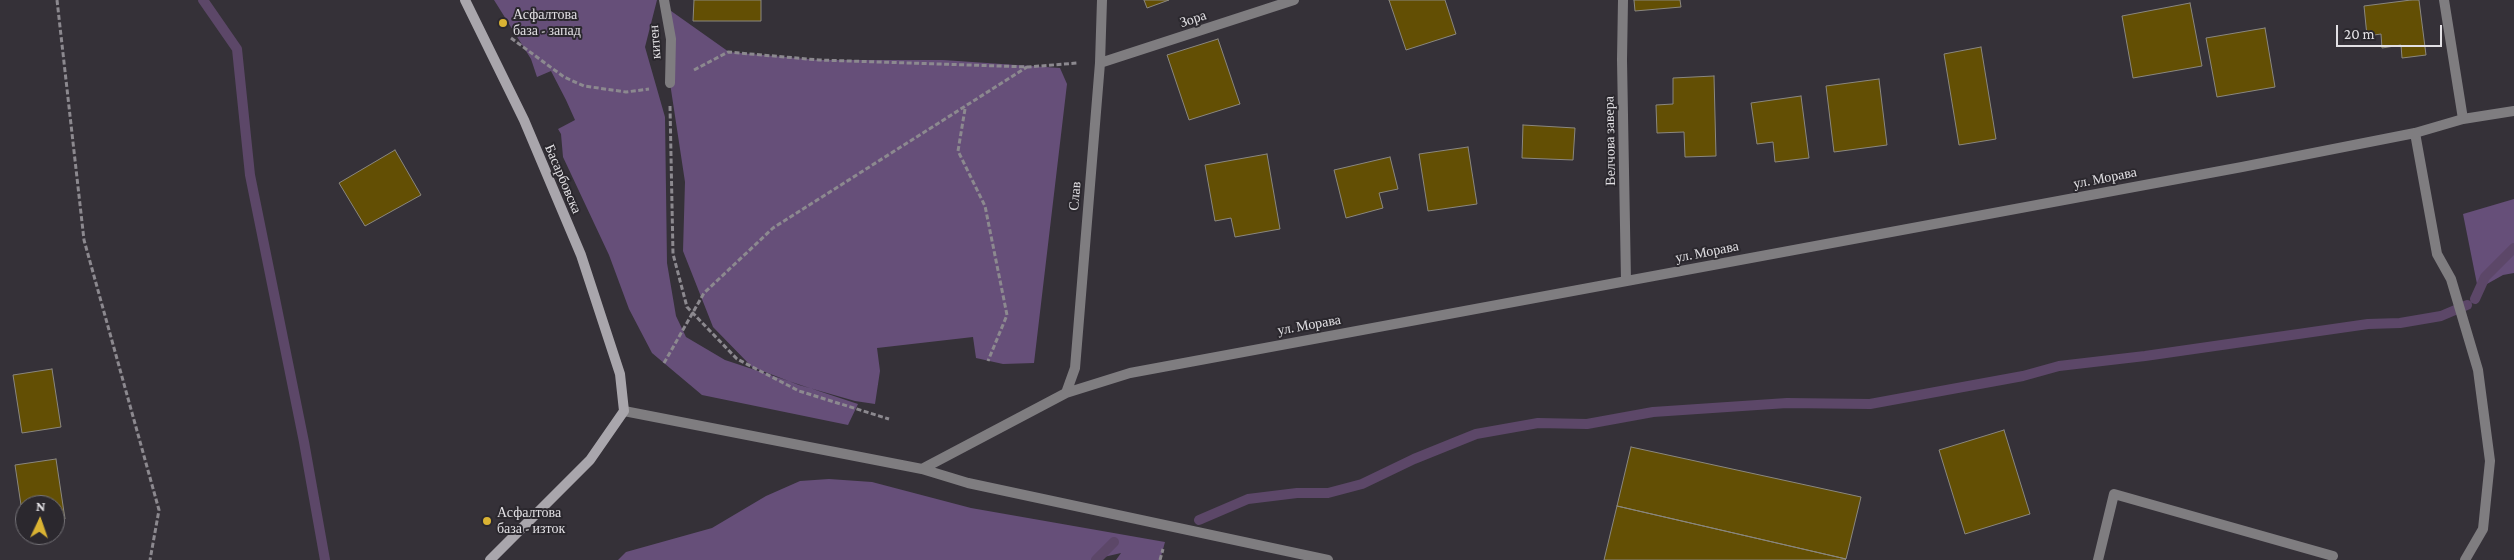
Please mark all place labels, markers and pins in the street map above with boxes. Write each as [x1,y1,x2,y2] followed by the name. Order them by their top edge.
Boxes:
[513,7,581,40] place label: Асфалтова база - запад
[497,17,509,29] marker: Асфалтова база - запад
[497,505,565,538] place label: Асфалтова база - изток
[481,515,493,527] marker: Асфалтова база - изток

